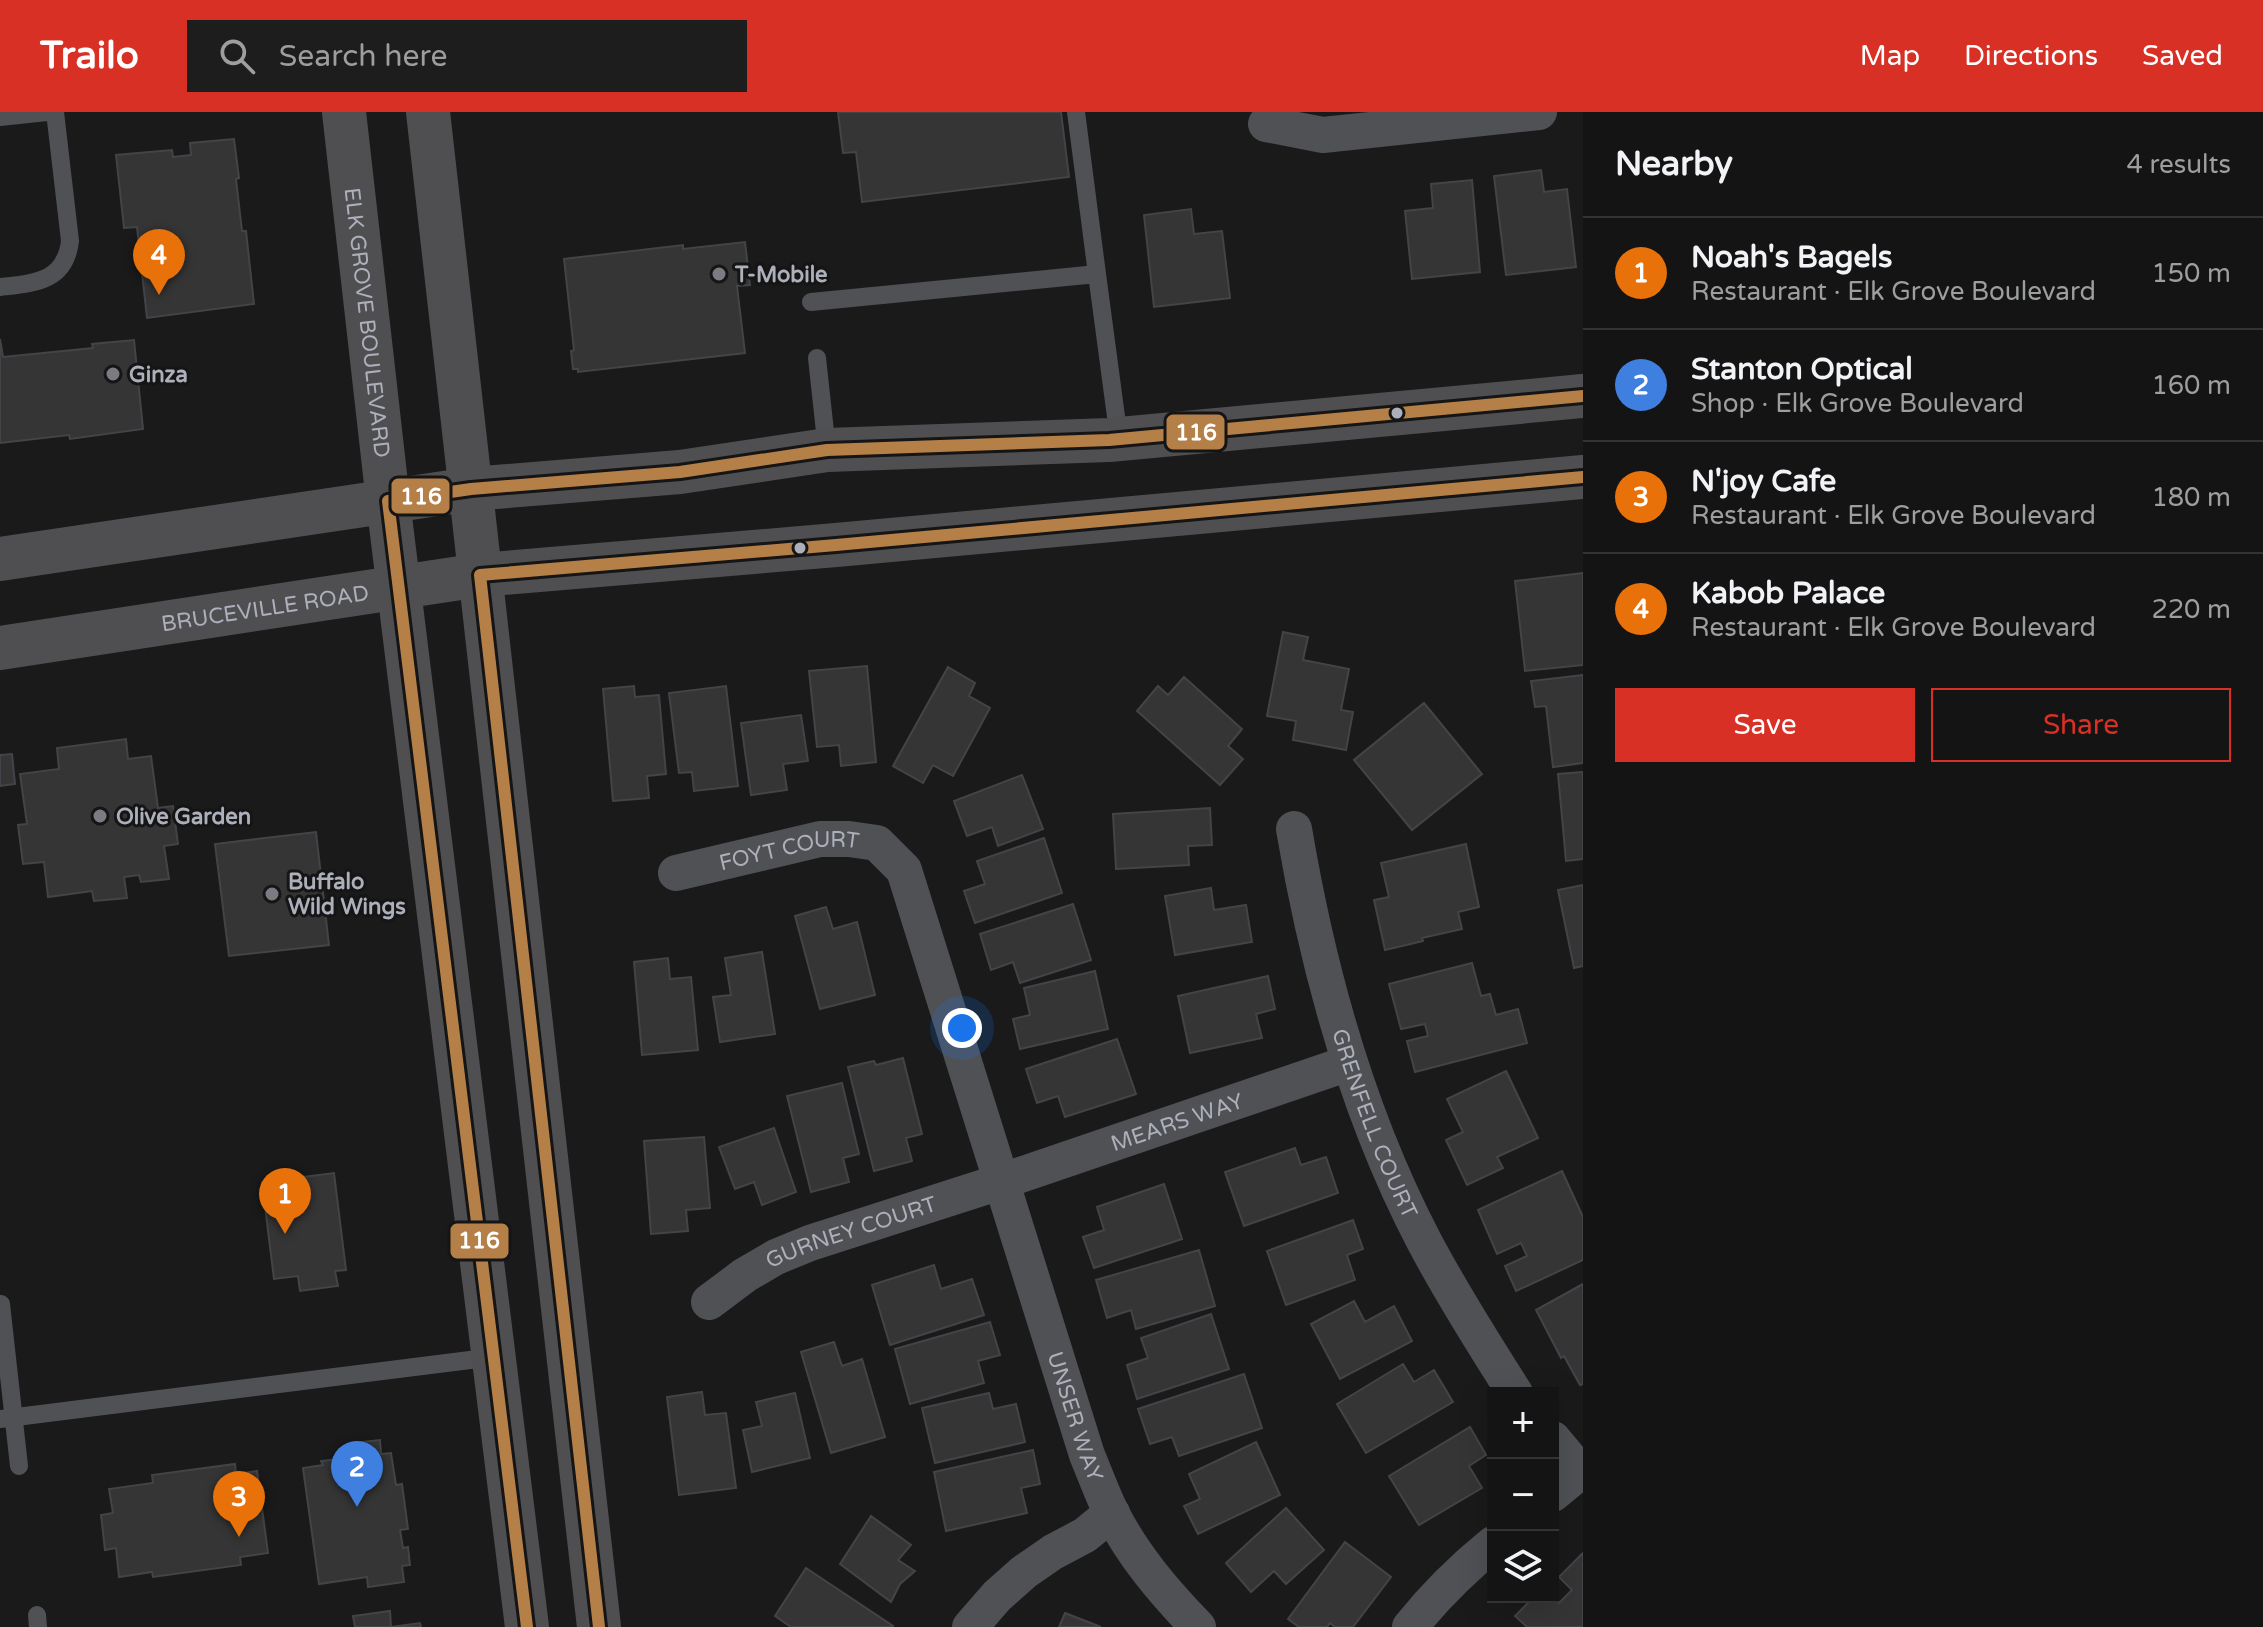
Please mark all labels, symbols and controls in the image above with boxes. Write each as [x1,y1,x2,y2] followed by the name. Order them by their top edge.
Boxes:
[187,20,747,92] search box
[40,33,139,79] text: Trailo
[215,34,259,78] icon: search
[279,38,448,75] text: Search here
[1860,39,1920,73] text: Map
[1964,39,2098,73] text: Directions
[2142,39,2223,73] text: Saved
[1615,144,1733,185] text: Nearby
[2126,149,2231,180] text: 4 results
[339,186,395,459] street label: ELK GROVE BOULEVARD
[133,229,185,295] pin: 4
[1691,239,1892,276] text: Noah's Bagels
[1633,258,1649,289] text: 1
[2151,258,2231,289] text: 150 m
[734,262,828,288] place label: T-Mobile
[710,265,728,283] marker: T-Mobile
[1691,276,2096,307] text: Restaurant · Elk Grove Boulevard
[1691,351,1913,388] text: Stanton Optical
[129,362,188,388] place label: Ginza
[104,365,122,383] marker: Ginza
[1633,370,1649,401] text: 2
[2151,370,2231,401] text: 160 m
[1691,388,2024,419] text: Shop · Elk Grove Boulevard
[1389,405,1405,421] unlabelled marker
[1165,413,1226,451] line badge: 116
[1175,420,1217,446] text: 116
[1691,463,1836,500] text: N'joy Cafe
[390,477,451,515] line badge: 116
[1633,482,1649,513] text: 3
[2151,482,2231,513] text: 180 m
[400,484,442,510] text: 116
[1691,500,2096,531] text: Restaurant · Elk Grove Boulevard
[792,540,808,556] unlabelled marker
[1691,575,1885,612] text: Kabob Palace
[159,580,371,637] street label: BRUCEVILLE ROAD
[1633,594,1649,625] text: 4
[2151,594,2231,625] text: 220 m
[1691,612,2096,643] text: Restaurant · Elk Grove Boulevard
[1615,688,1915,762] button: Save
[1931,688,2231,762] button: Share
[116,804,251,830] place label: Olive Garden
[91,807,109,825] marker: Olive Garden
[717,827,862,876] street label: FOYT COURT
[288,869,406,920] place label: Buffalo Wild Wings
[263,885,281,903] marker: Buffalo Wild Wings
[942,1008,982,1048] your location
[1326,1026,1423,1223] street label: GRENFELL COURT
[1108,1088,1247,1157] street label: MEARS WAY
[259,1168,311,1234] pin: 1
[761,1191,940,1274] street label: GURNEY COURT
[449,1222,510,1260] line badge: 116
[458,1228,500,1254] text: 116
[1041,1349,1108,1485] street label: UNSER WAY
[1487,1387,1559,1603] map controls
[1487,1387,1559,1459] button: +
[331,1441,383,1507] pin: 2
[1487,1459,1559,1531] button: −
[213,1471,265,1537] pin: 3
[1487,1531,1559,1603] button: layers

